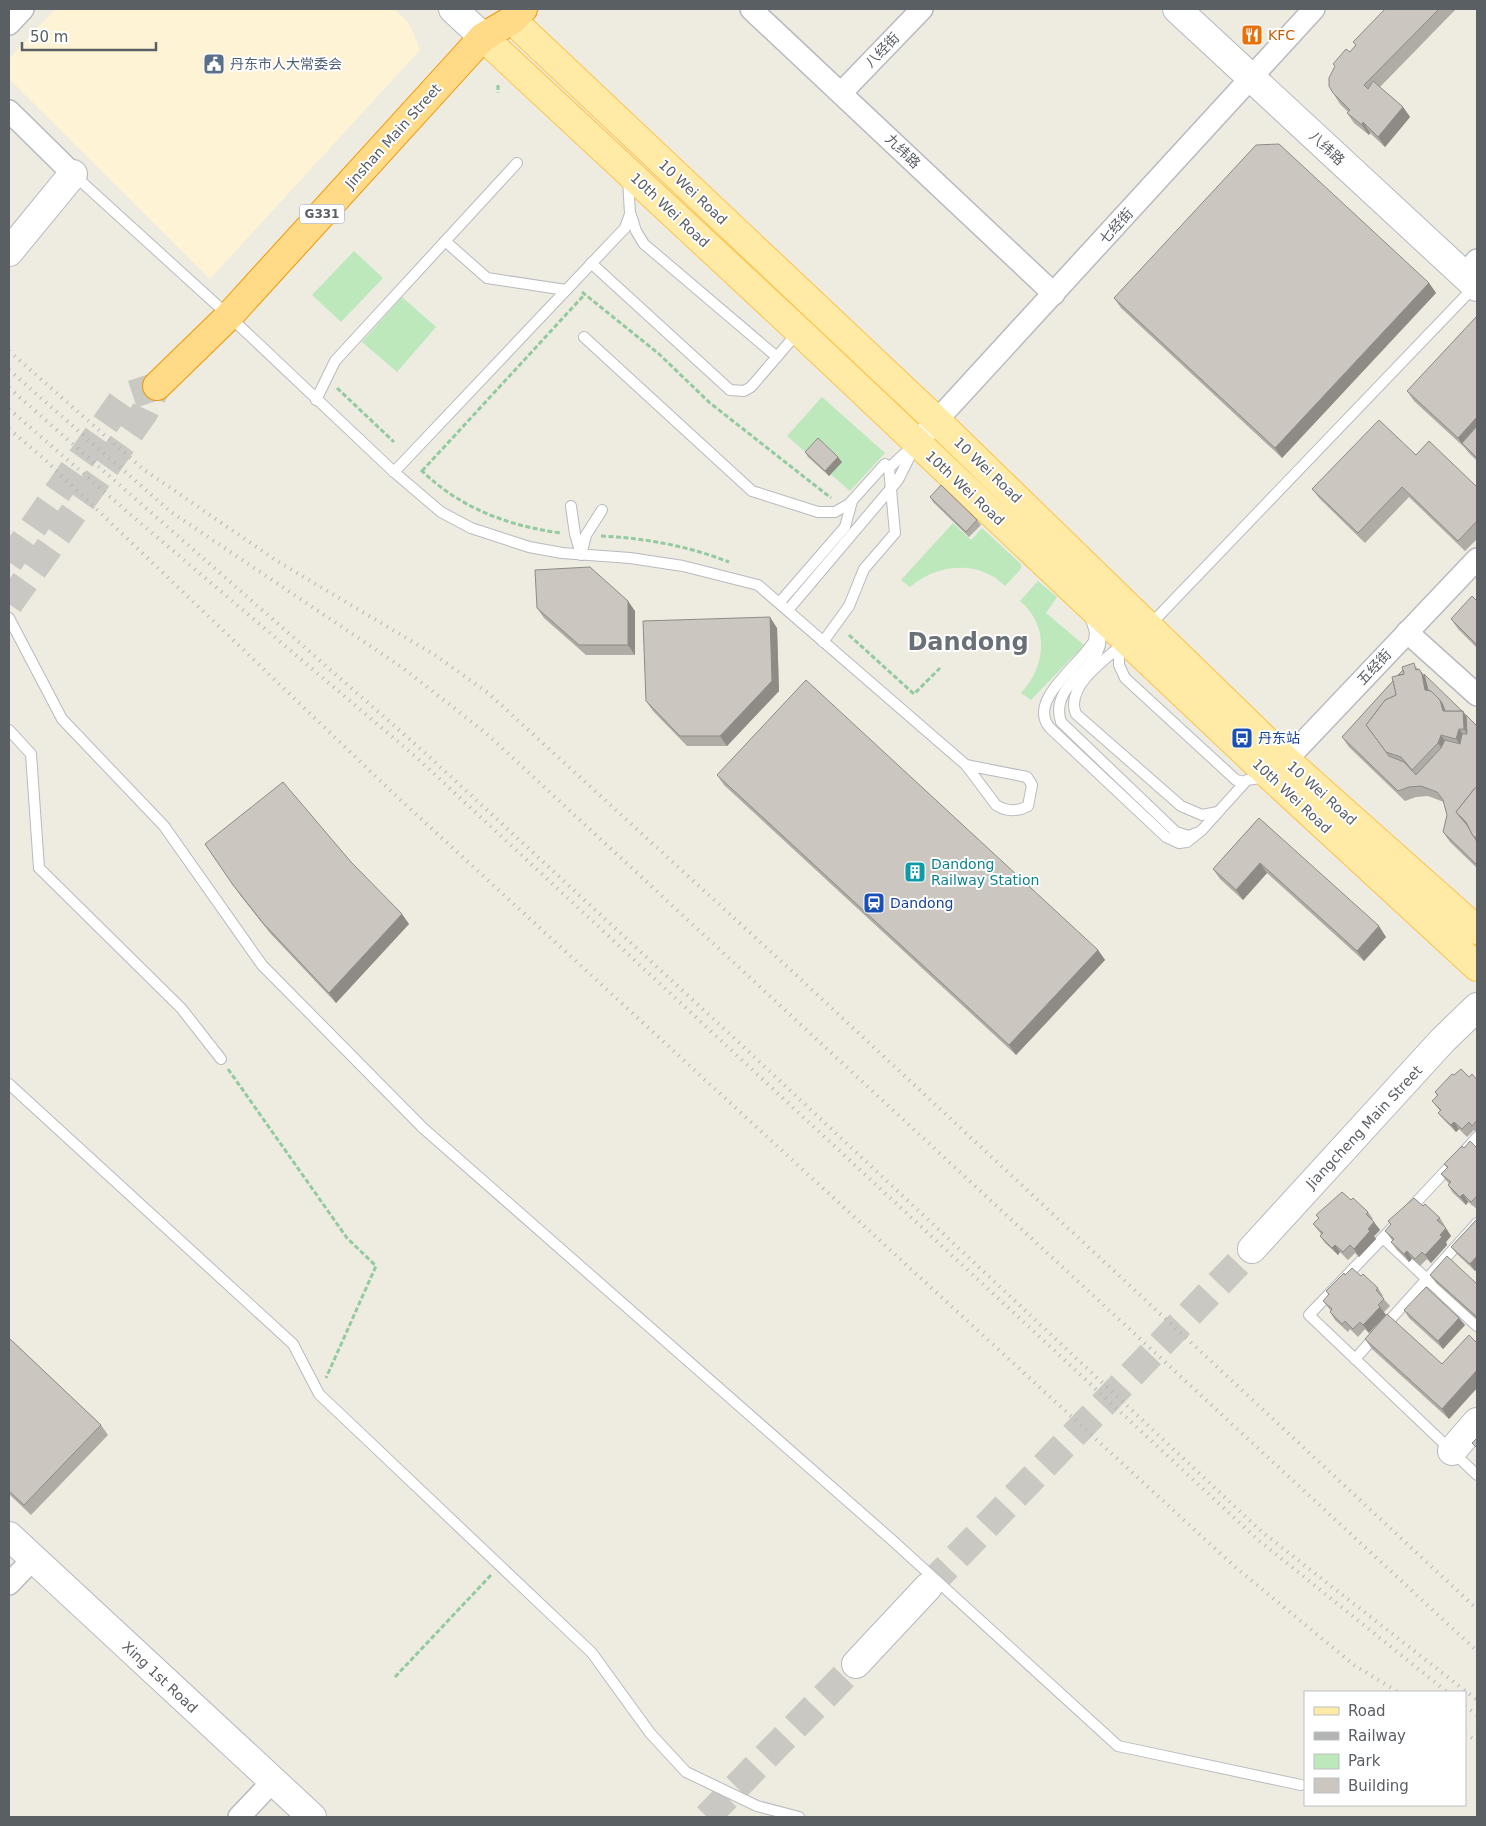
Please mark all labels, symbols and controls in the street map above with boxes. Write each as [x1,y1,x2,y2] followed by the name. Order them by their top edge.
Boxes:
[22,20,156,52] scale bar
[1240,23,1264,47] restaurant icon: KFC
[1268,27,1295,43] place label: KFC
[30,28,68,46] text: 50 m
[862,29,902,71] street label: 八经街
[202,52,226,76] public building icon: 丹东市人大常委会
[230,56,342,72] place label: 丹东市人大常委会
[341,80,445,192] street label: Jinshan Main Street
[1306,128,1348,168] street label: 八纬路
[882,131,924,171] street label: 九纬路
[656,156,730,228] street label: 10 Wei Road
[627,169,713,251] street label: 10th Wei Road
[300,204,344,223] road number: G331
[1096,205,1136,247] street label: 七经街
[951,434,1025,506] street label: 10 Wei Road
[922,447,1008,529] street label: 10th Wei Road
[907,628,1029,656] district label: Dandong
[1354,646,1394,688] street label: 五经街
[1230,726,1254,750] bus stop icon: 丹东站
[1258,730,1300,746] place label: 丹东站
[1249,755,1335,837] street label: 10th Wei Road
[1284,758,1360,828] street label: 10 Wei Road
[931,856,1039,888] place label: Dandong Railway Station
[903,860,927,884] building icon: Dandong Railway Station
[862,891,886,915] station icon: Dandong
[890,895,953,911] place label: Dandong
[1302,1062,1425,1192] street label: Jiangcheng Main Street
[119,1638,201,1716] street label: Xing 1st Road
[1304,1691,1466,1806] legend
[1348,1702,1386,1720] text: Road
[1348,1727,1406,1745] text: Railway
[1348,1752,1381,1770] text: Park
[1348,1777,1409,1795] text: Building

